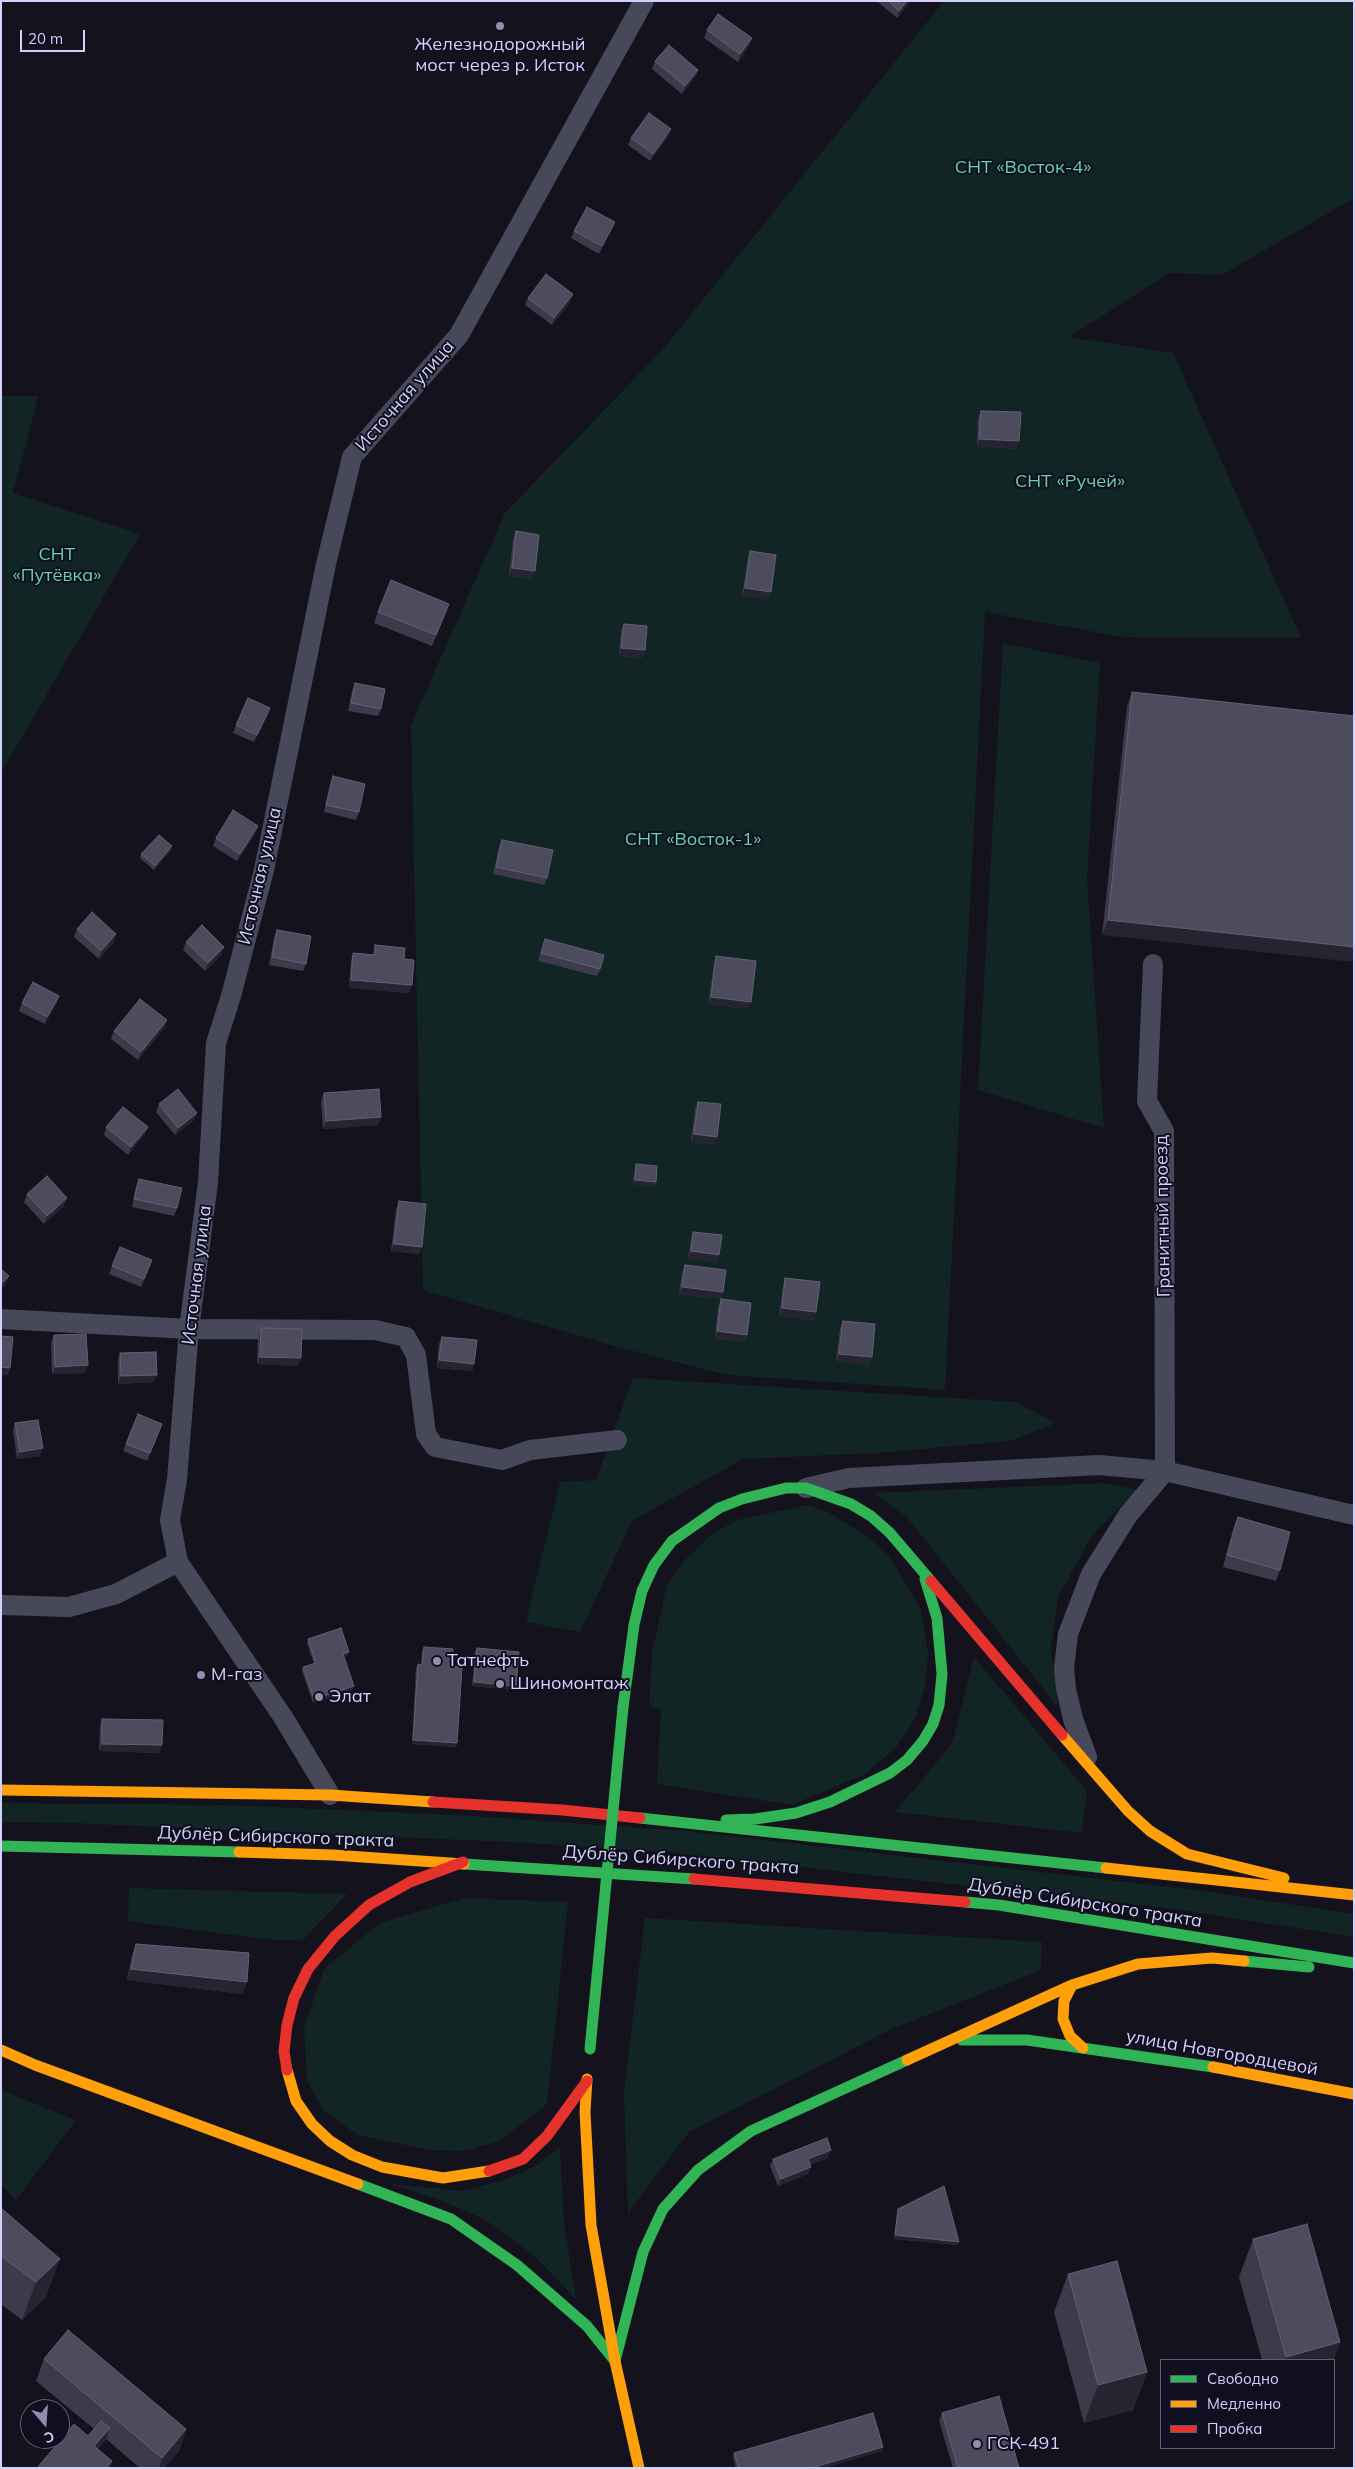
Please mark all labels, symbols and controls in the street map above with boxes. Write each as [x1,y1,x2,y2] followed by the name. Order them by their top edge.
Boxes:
[22,20,88,52] scale bar
[494,20,506,32] marker: Железнодорожный мост через р. Исток
[28,29,63,48] text: 20 m
[415,34,585,76] place label: Железнодорожный мост через р. Исток
[955,157,1091,179] park label: СНТ «Восток-4»
[351,336,459,456] street label: Источная улица
[1015,471,1125,493] park label: СНТ «Ручей»
[13,544,101,586] park label: СНТ «Путёвка»
[234,805,286,947] street label: Источная улица
[625,829,761,851] park label: СНТ «Восток-1»
[1151,1135,1175,1297] street label: Гранитный проезд
[178,1204,216,1346] street label: Источная улица
[447,1650,529,1672] place label: Татнефть
[431,1655,443,1667] marker: Татнефть
[211,1664,262,1686] place label: М-газ
[195,1669,207,1681] marker: М-газ
[510,1673,628,1695] place label: Шиномонтаж
[494,1678,506,1690] marker: Шиномонтаж
[329,1686,371,1708] place label: Элат
[313,1691,325,1703] marker: Элат
[157,1822,395,1852] street label: Дублёр Сибирского тракта
[562,1841,800,1879] street label: Дублёр Сибирского тракта
[966,1874,1204,1932] street label: Дублёр Сибирского тракта
[1124,2025,1320,2081] street label: улица Новгородцевой
[1160,2359,1335,2449] legend
[1207,2369,1279,2388] text: Свободно
[1207,2394,1281,2413] text: Медленно
[20,2399,70,2449] north arrow
[1207,2419,1262,2438] text: Пробка
[42,2427,57,2447] text: С
[987,2433,1060,2455] place label: ГСК-491
[971,2438,983,2450] marker: ГСК-491

